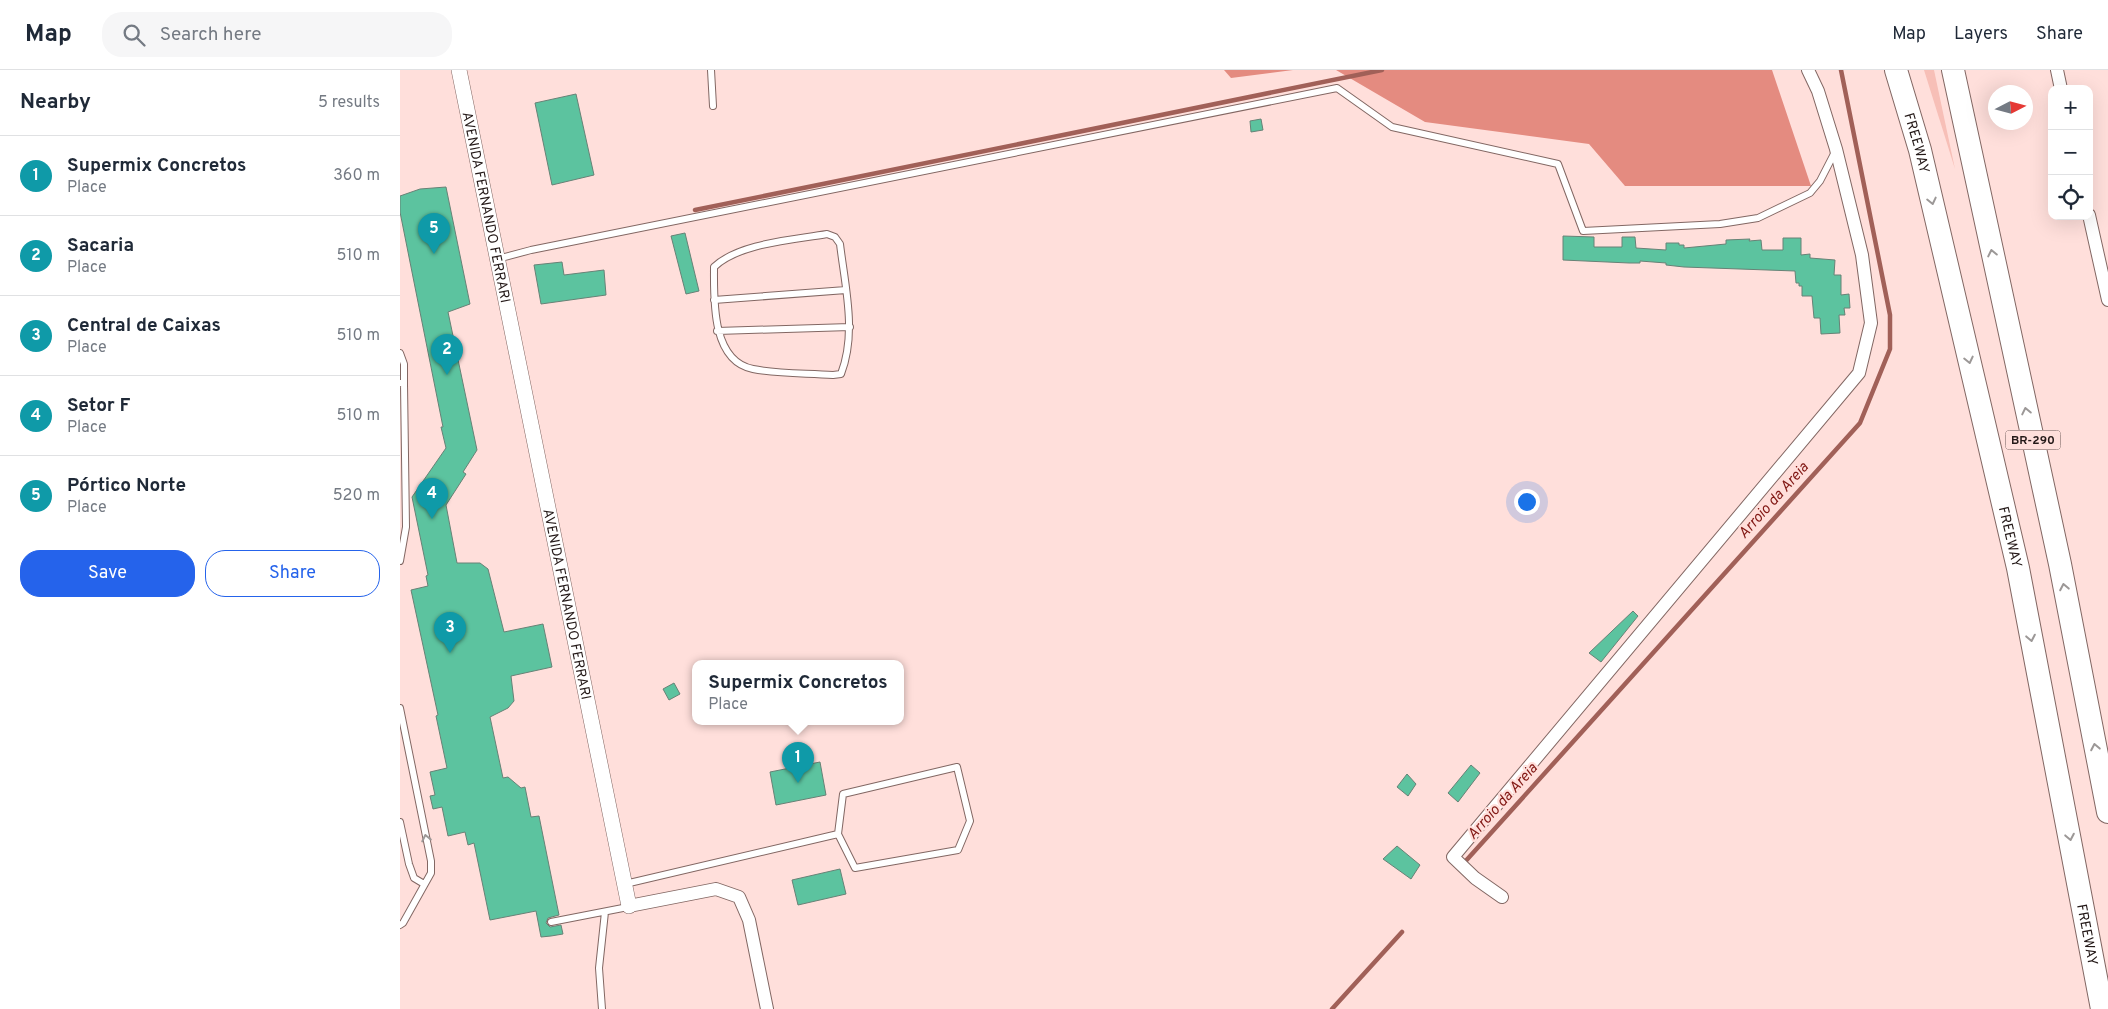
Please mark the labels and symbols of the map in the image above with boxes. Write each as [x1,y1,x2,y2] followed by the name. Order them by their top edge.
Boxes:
[1988,85,2033,130] north arrow
[458,110,513,305] street label: AVENIDA FERNANDO FERRARI
[1899,111,1932,175] street label: FREEWAY
[1926,197,1937,206] one-way arrow
[418,213,450,254] pin: 5
[1987,248,1998,257] one-way arrow
[431,334,463,375] pin: 2
[1963,355,1974,364] one-way arrow
[2022,407,2032,416] one-way arrow
[2006,430,2060,450] road number: BR-290
[1735,459,1814,543] water label: Arroio da Areia
[416,478,448,519] pin: 4
[1514,489,1540,515] your location
[1994,505,2025,570] street label: FREEWAY
[538,507,594,701] street label: AVENIDA FERNANDO FERRARI
[2059,583,2070,592] one-way arrow
[434,612,466,653] pin: 3
[2026,633,2036,642] one-way arrow
[782,742,814,783] pin: 1
[2091,743,2101,751] one-way arrow
[1464,760,1543,844] water label: Arroio da Areia
[422,833,432,842] one-way arrow
[2064,833,2074,842] one-way arrow
[2072,903,2101,967] street label: FREEWAY

